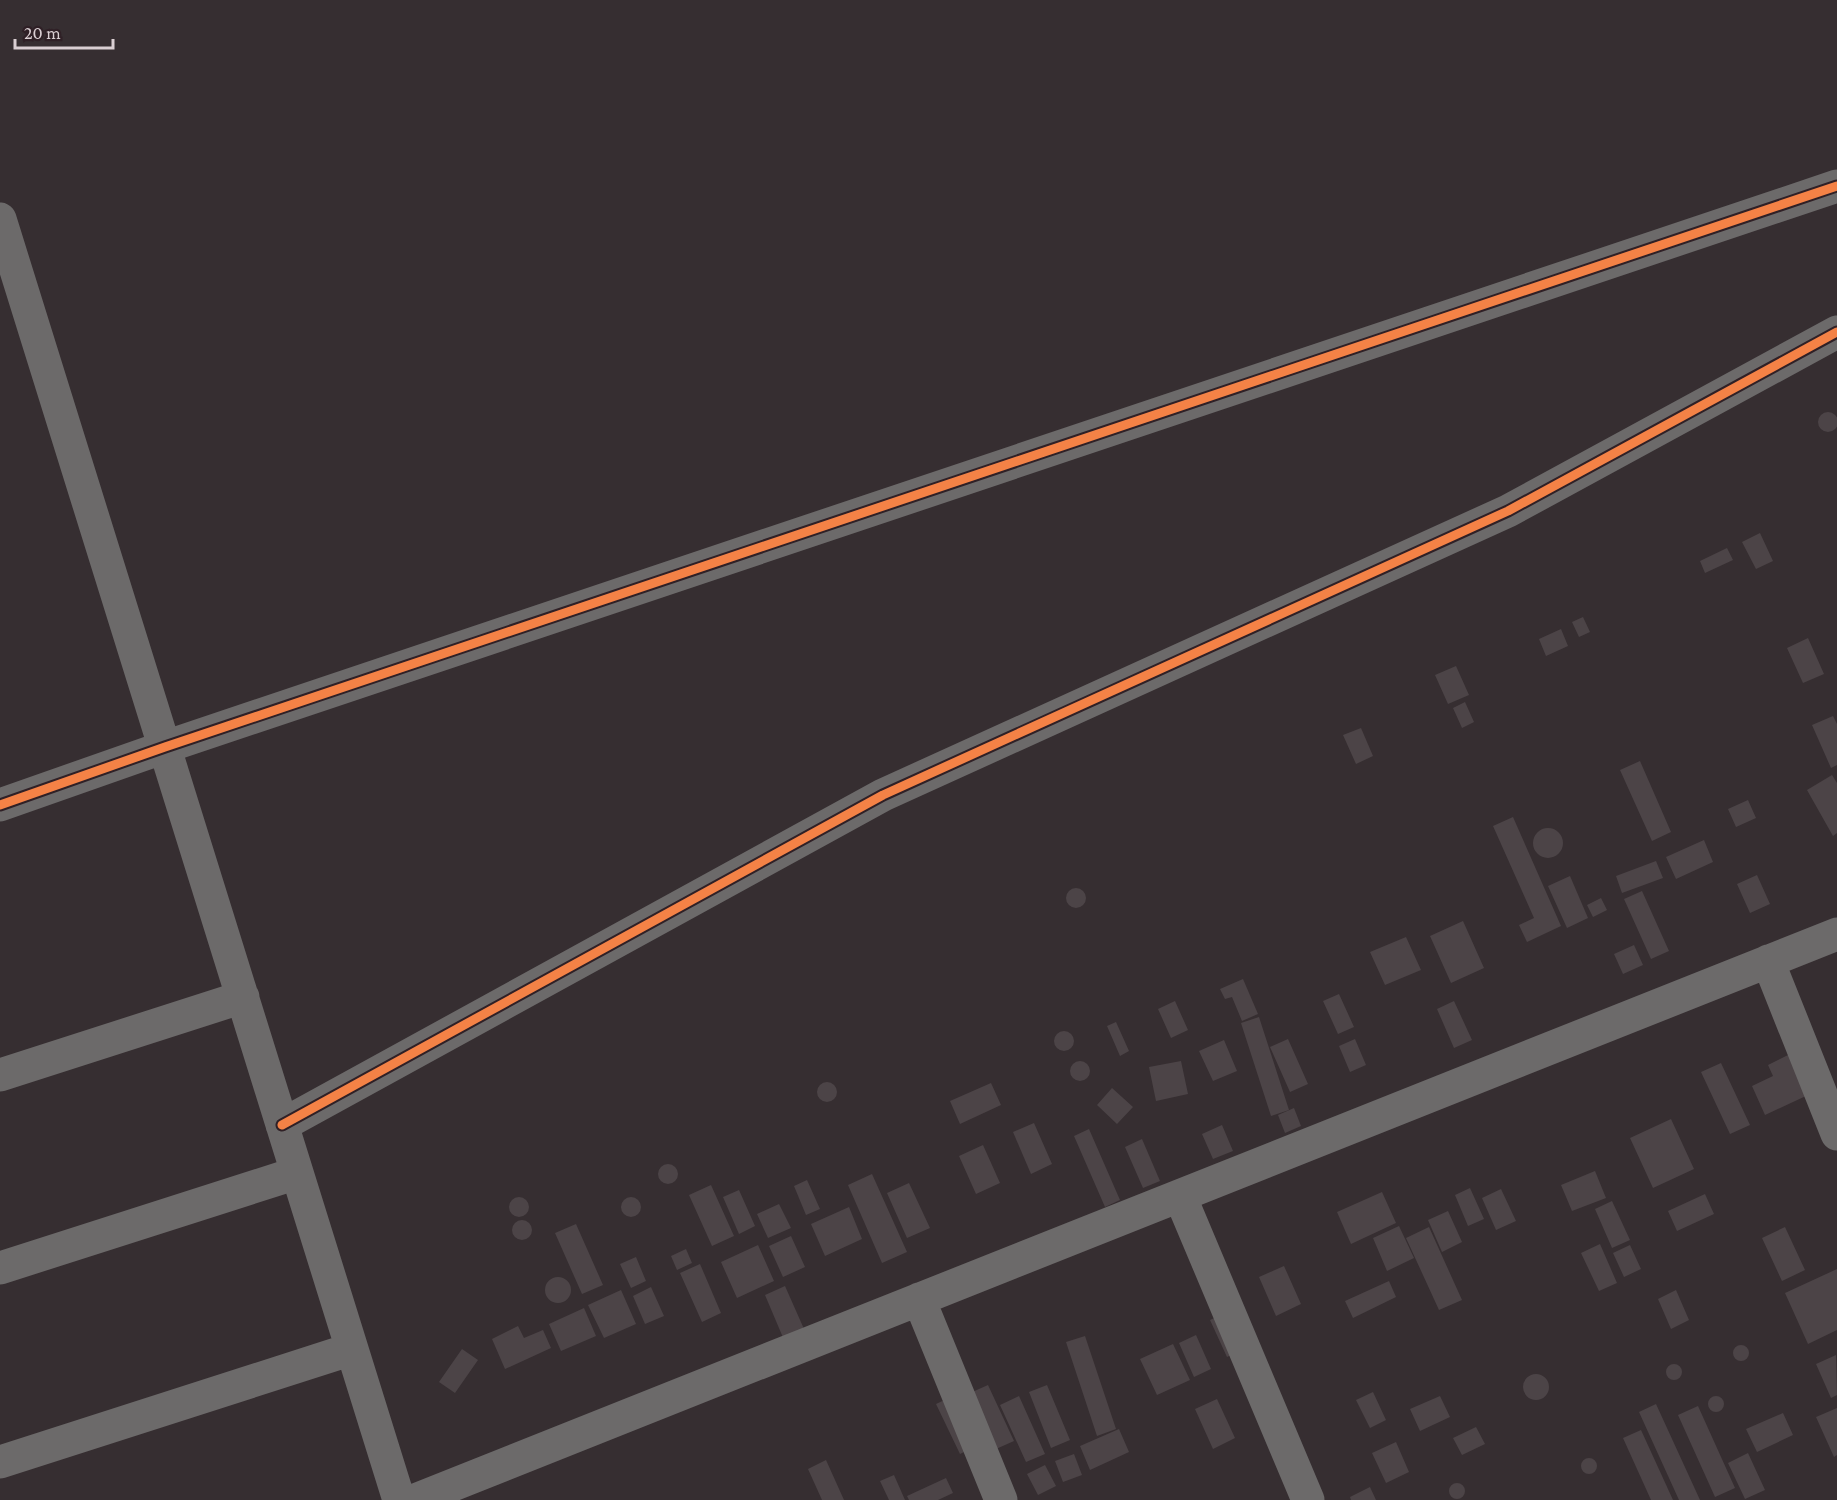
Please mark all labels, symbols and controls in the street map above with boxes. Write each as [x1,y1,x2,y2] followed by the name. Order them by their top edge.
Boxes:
[15,12,112,50] scale bar
[24,23,61,43] text: 20 m

